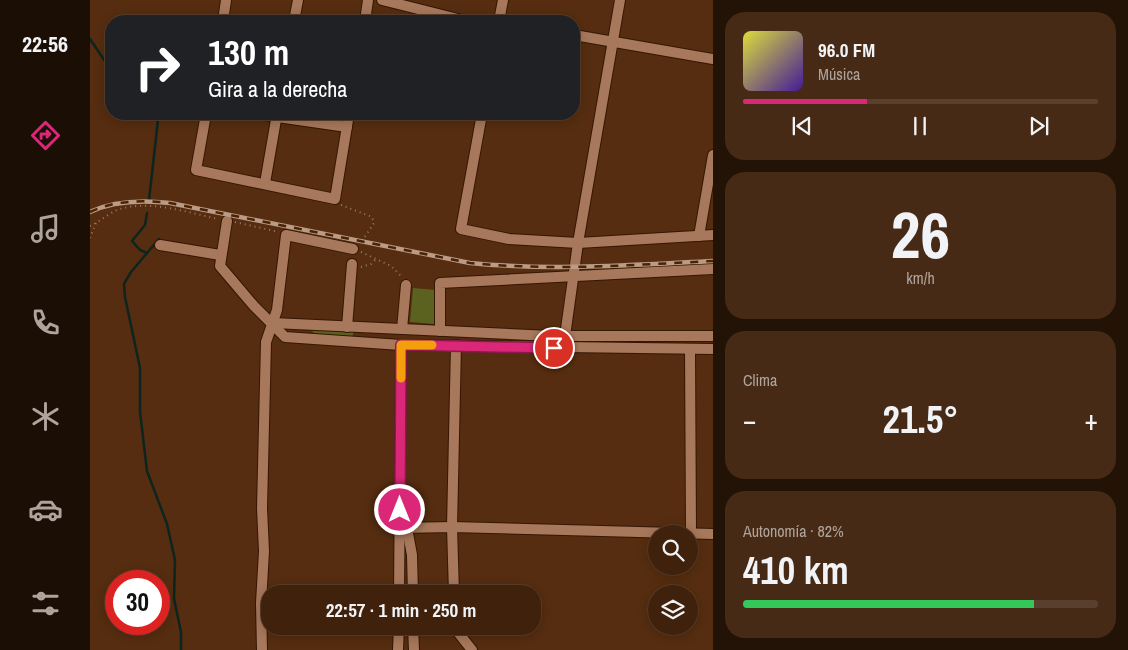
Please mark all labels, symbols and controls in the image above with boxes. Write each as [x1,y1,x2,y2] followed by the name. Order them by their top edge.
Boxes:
[22,29,68,59] text: 22:56
[208,29,289,76] text: 130 m
[125,35,190,100] icon: right
[818,37,875,63] text: 96.0 FM
[818,63,860,85] text: Música
[208,74,347,104] text: Gira a la derecha
[788,112,816,140] icon: previous
[906,112,934,140] icon: pause
[1025,112,1053,140] icon: next
[28,118,63,153] icon: directions
[891,191,950,278] text: 26
[28,211,63,246] icon: music
[906,267,935,289] text: km/h
[28,305,63,340] icon: phone
[533,327,575,369] pin
[540,334,568,362] icon: arrive
[743,369,777,391] text: Clima
[883,394,958,445] text: 21.5°
[28,399,63,434] icon: climate
[743,401,756,439] text: −
[1085,401,1098,439] text: +
[373,483,425,535] position arrow
[28,492,63,527] icon: car
[743,520,844,542] text: Autonomía · 82%
[648,525,698,635] map controls
[648,525,698,575] button: search
[743,545,849,596] text: 410 km
[105,570,170,635] speed limit sign: 30
[648,585,698,635] button: layers
[28,586,63,621] icon: filters
[326,597,476,623] text: 22:57 · 1 min · 250 m

